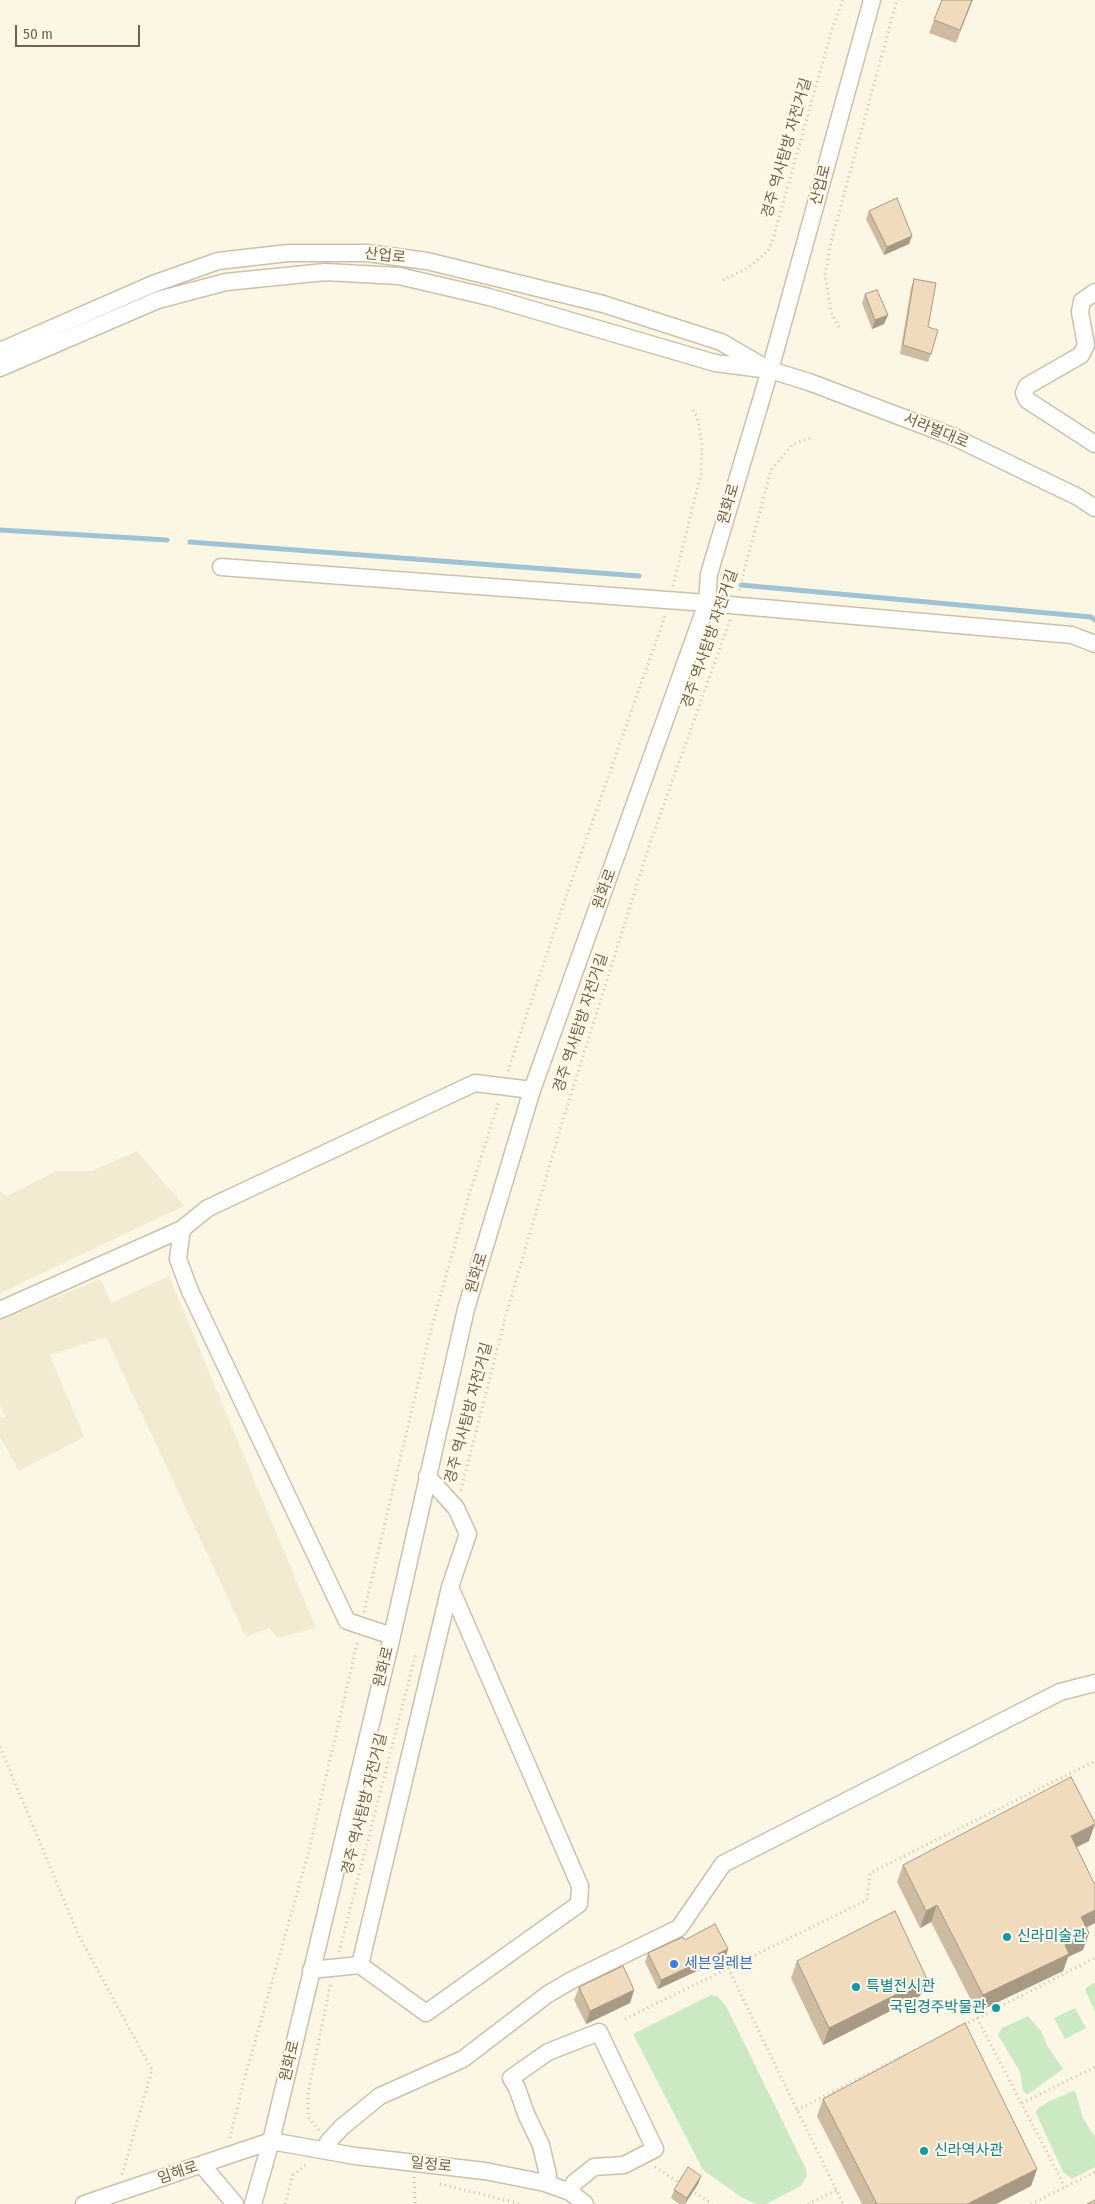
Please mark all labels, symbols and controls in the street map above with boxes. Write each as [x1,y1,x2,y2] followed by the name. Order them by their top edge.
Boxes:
[18,15,142,47] scale bar
[23,25,53,43] text: 50 m
[758,76,816,220] street label: 경주 역사탐방 자전거길
[807,163,835,207] street label: 산업로
[363,245,407,267] street label: 산업로
[901,410,971,452] street label: 서라벌대로
[715,482,743,526] street label: 원화로
[678,567,742,711] street label: 경주 역사탐방 자전거길
[589,866,621,912] street label: 원화로
[550,951,612,1095] street label: 경주 역사탐방 자전거길
[462,1251,492,1295] street label: 원화로
[442,1341,496,1485] street label: 경주 역사탐방 자전거길
[370,1645,398,1689] street label: 원화로
[339,1731,391,1877] street label: 경주 역사탐방 자전거길
[1017,1928,1086,1946] place label: 신라미술관
[1001,1931,1013,1943] marker: 신라미술관
[684,1955,753,1973] place label: 세븐일레븐
[668,1958,680,1970] marker: 세븐일레븐
[866,1978,935,1996] place label: 특별전시관
[850,1981,862,1993] marker: 특별전시관
[889,1999,986,2017] place label: 국립경주박물관
[990,2002,1002,2014] marker: 국립경주박물관
[277,2039,303,2083] street label: 원화로
[934,2142,1003,2160] place label: 신라역사관
[918,2145,930,2157] marker: 신라역사관
[409,2154,453,2176] street label: 일정로
[156,2158,200,2188] street label: 임해로

